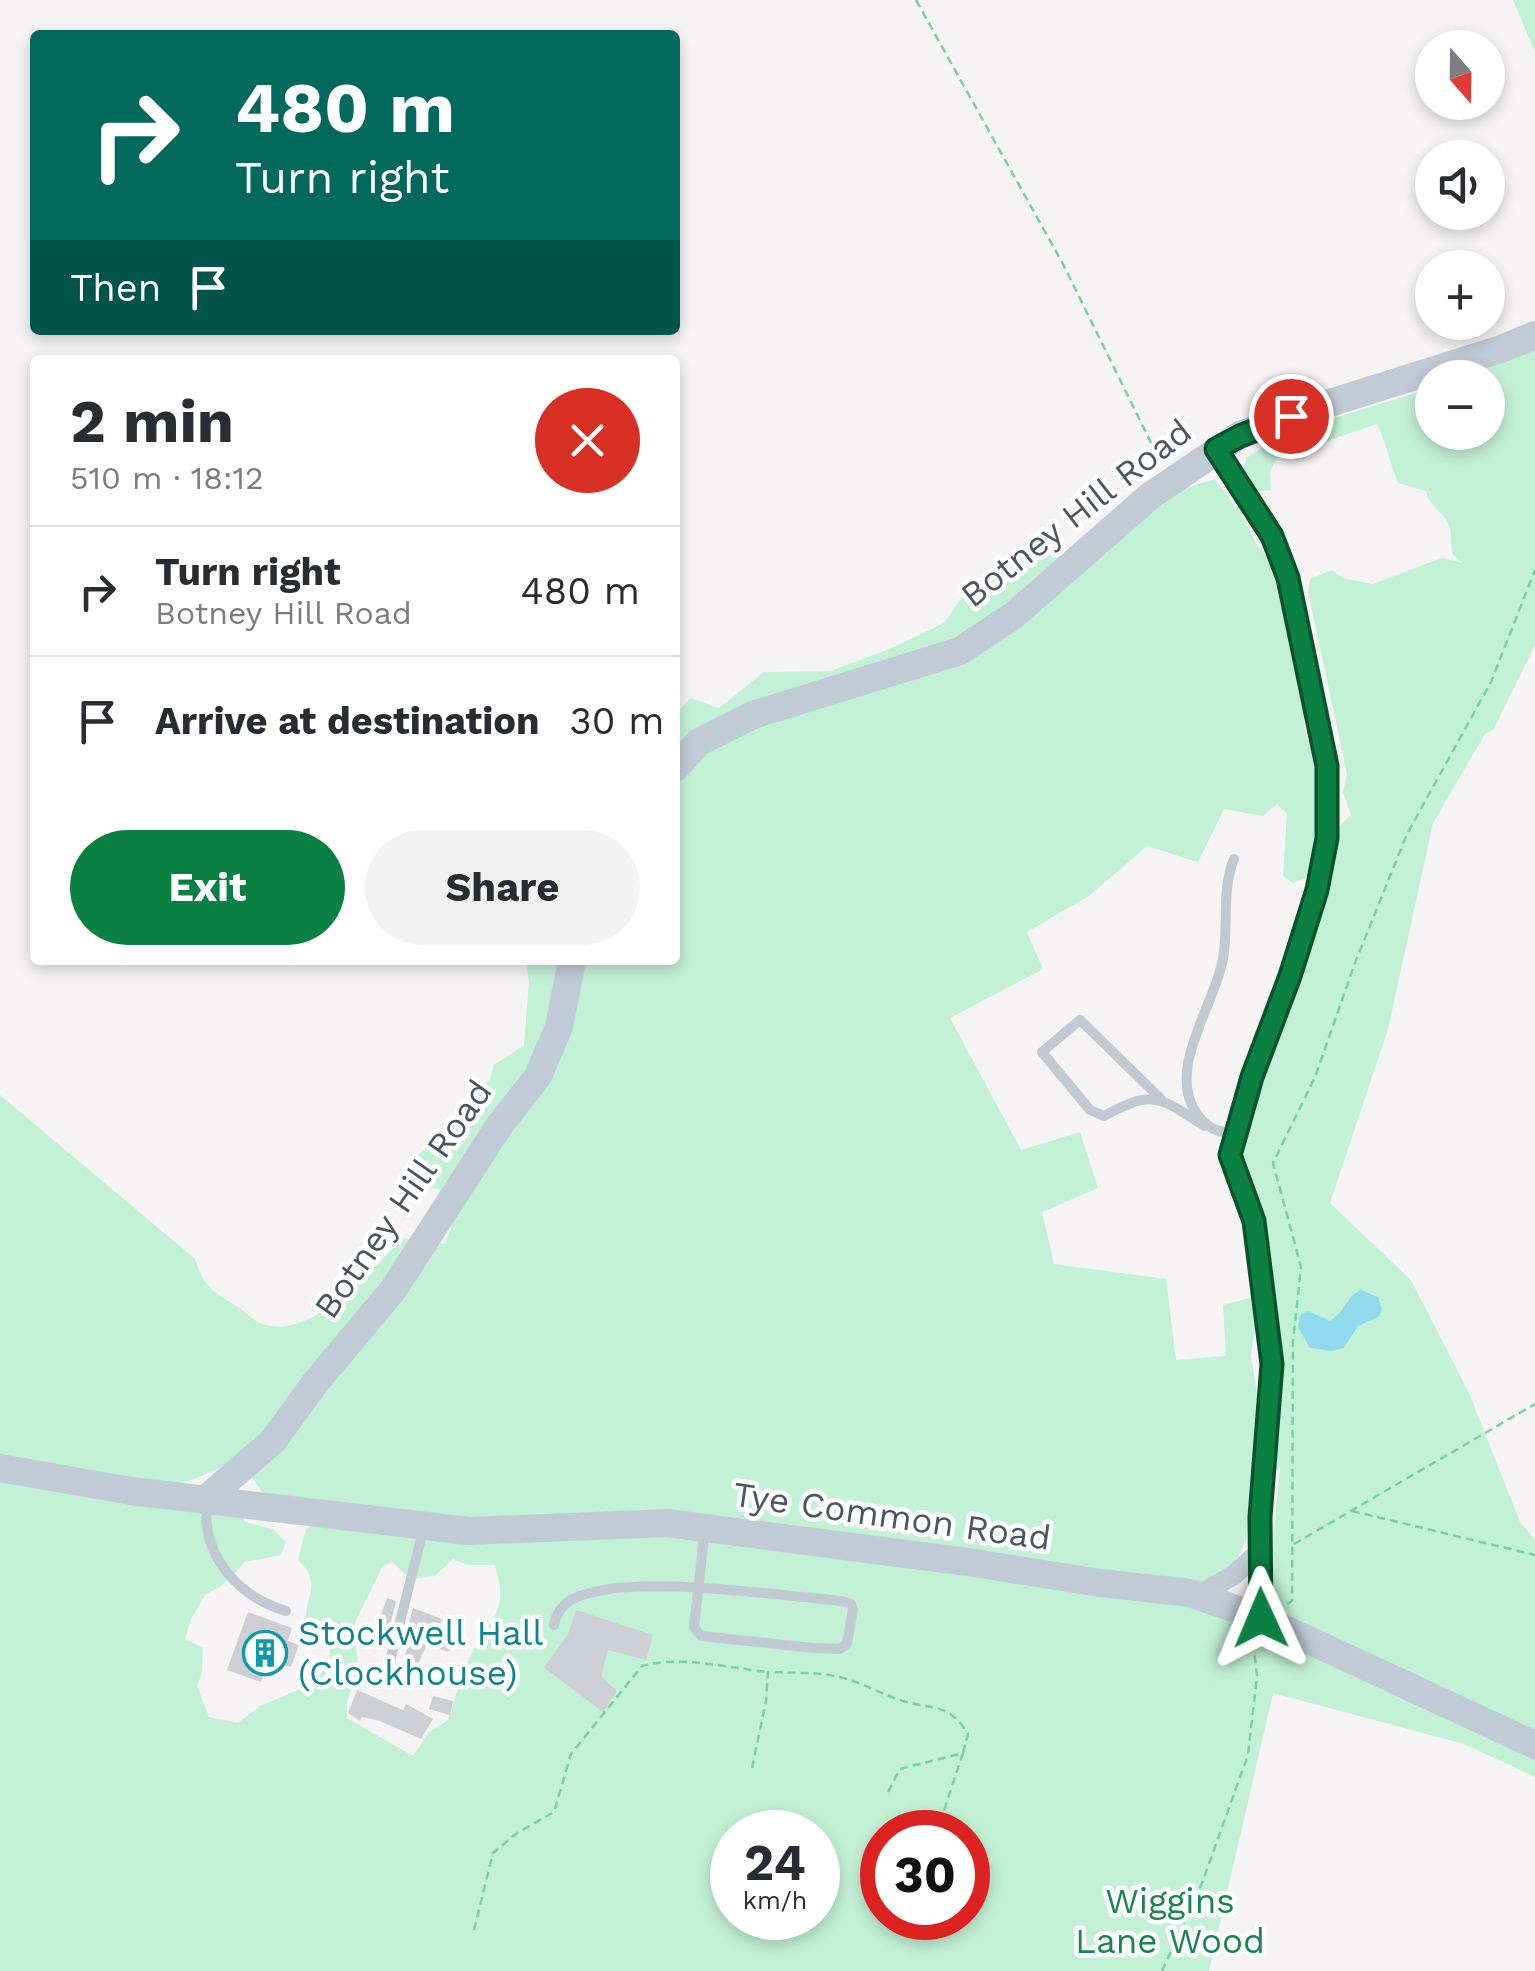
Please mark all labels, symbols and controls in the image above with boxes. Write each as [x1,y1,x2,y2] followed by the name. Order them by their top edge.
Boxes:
[1415,30,1505,120] north arrow
[1415,30,1505,450] map controls
[235,67,455,149] text: 480 m
[70,70,200,200] icon: right
[1415,140,1505,230] button: sound
[235,151,449,204] text: Turn right
[1415,250,1505,340] button: +
[181,260,236,315] icon: arrive
[70,266,161,310] text: Then
[1415,360,1505,450] button: −
[1249,374,1334,459] pin
[70,386,234,457] text: 2 min
[535,388,640,493] button: close
[1264,389,1319,444] icon: arrive
[952,410,1200,616] street label: Botney Hill Road
[70,459,264,497] text: 510 m · 18:12
[155,550,341,594] text: Turn right
[70,564,125,619] icon: right
[521,569,640,613] text: 480 m
[155,594,412,632] text: Botney Hill Road
[70,694,125,749] icon: arrive
[155,699,540,743] text: Arrive at destination
[570,699,665,743] text: 30 m
[70,830,345,945] button: Exit
[365,830,640,945] button: Share
[305,1072,501,1326] street label: Botney Hill Road
[731,1473,1053,1559] street label: Tye Common Road
[1209,1566,1313,1670] position arrow
[298,1612,544,1694] place label: Stockwell Hall (Clockhouse)
[242,1630,288,1676] building icon: Stockwell Hall (Clockhouse)
[860,1810,990,1940] speed limit sign: 30
[744,1833,806,1892] text: 24
[1075,1880,1265,1962] park label: Wiggins Lane Wood
[743,1886,807,1915] text: km/h

